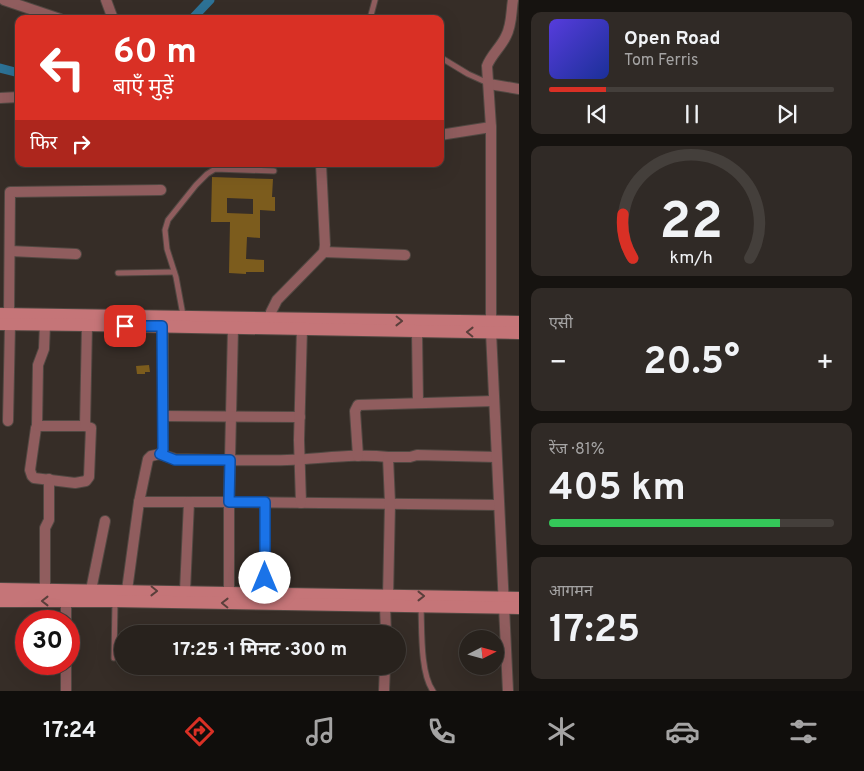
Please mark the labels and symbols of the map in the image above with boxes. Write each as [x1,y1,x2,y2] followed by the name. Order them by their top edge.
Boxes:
[104,305,146,347] pin
[395,316,403,326] one-way arrow
[466,327,474,337] one-way arrow
[238,551,290,603] position arrow
[150,586,158,596] one-way arrow
[418,591,425,601] one-way arrow
[41,596,49,606] one-way arrow
[221,598,229,608] one-way arrow
[15,610,80,675] speed limit sign: 30
[459,630,504,675] north arrow

